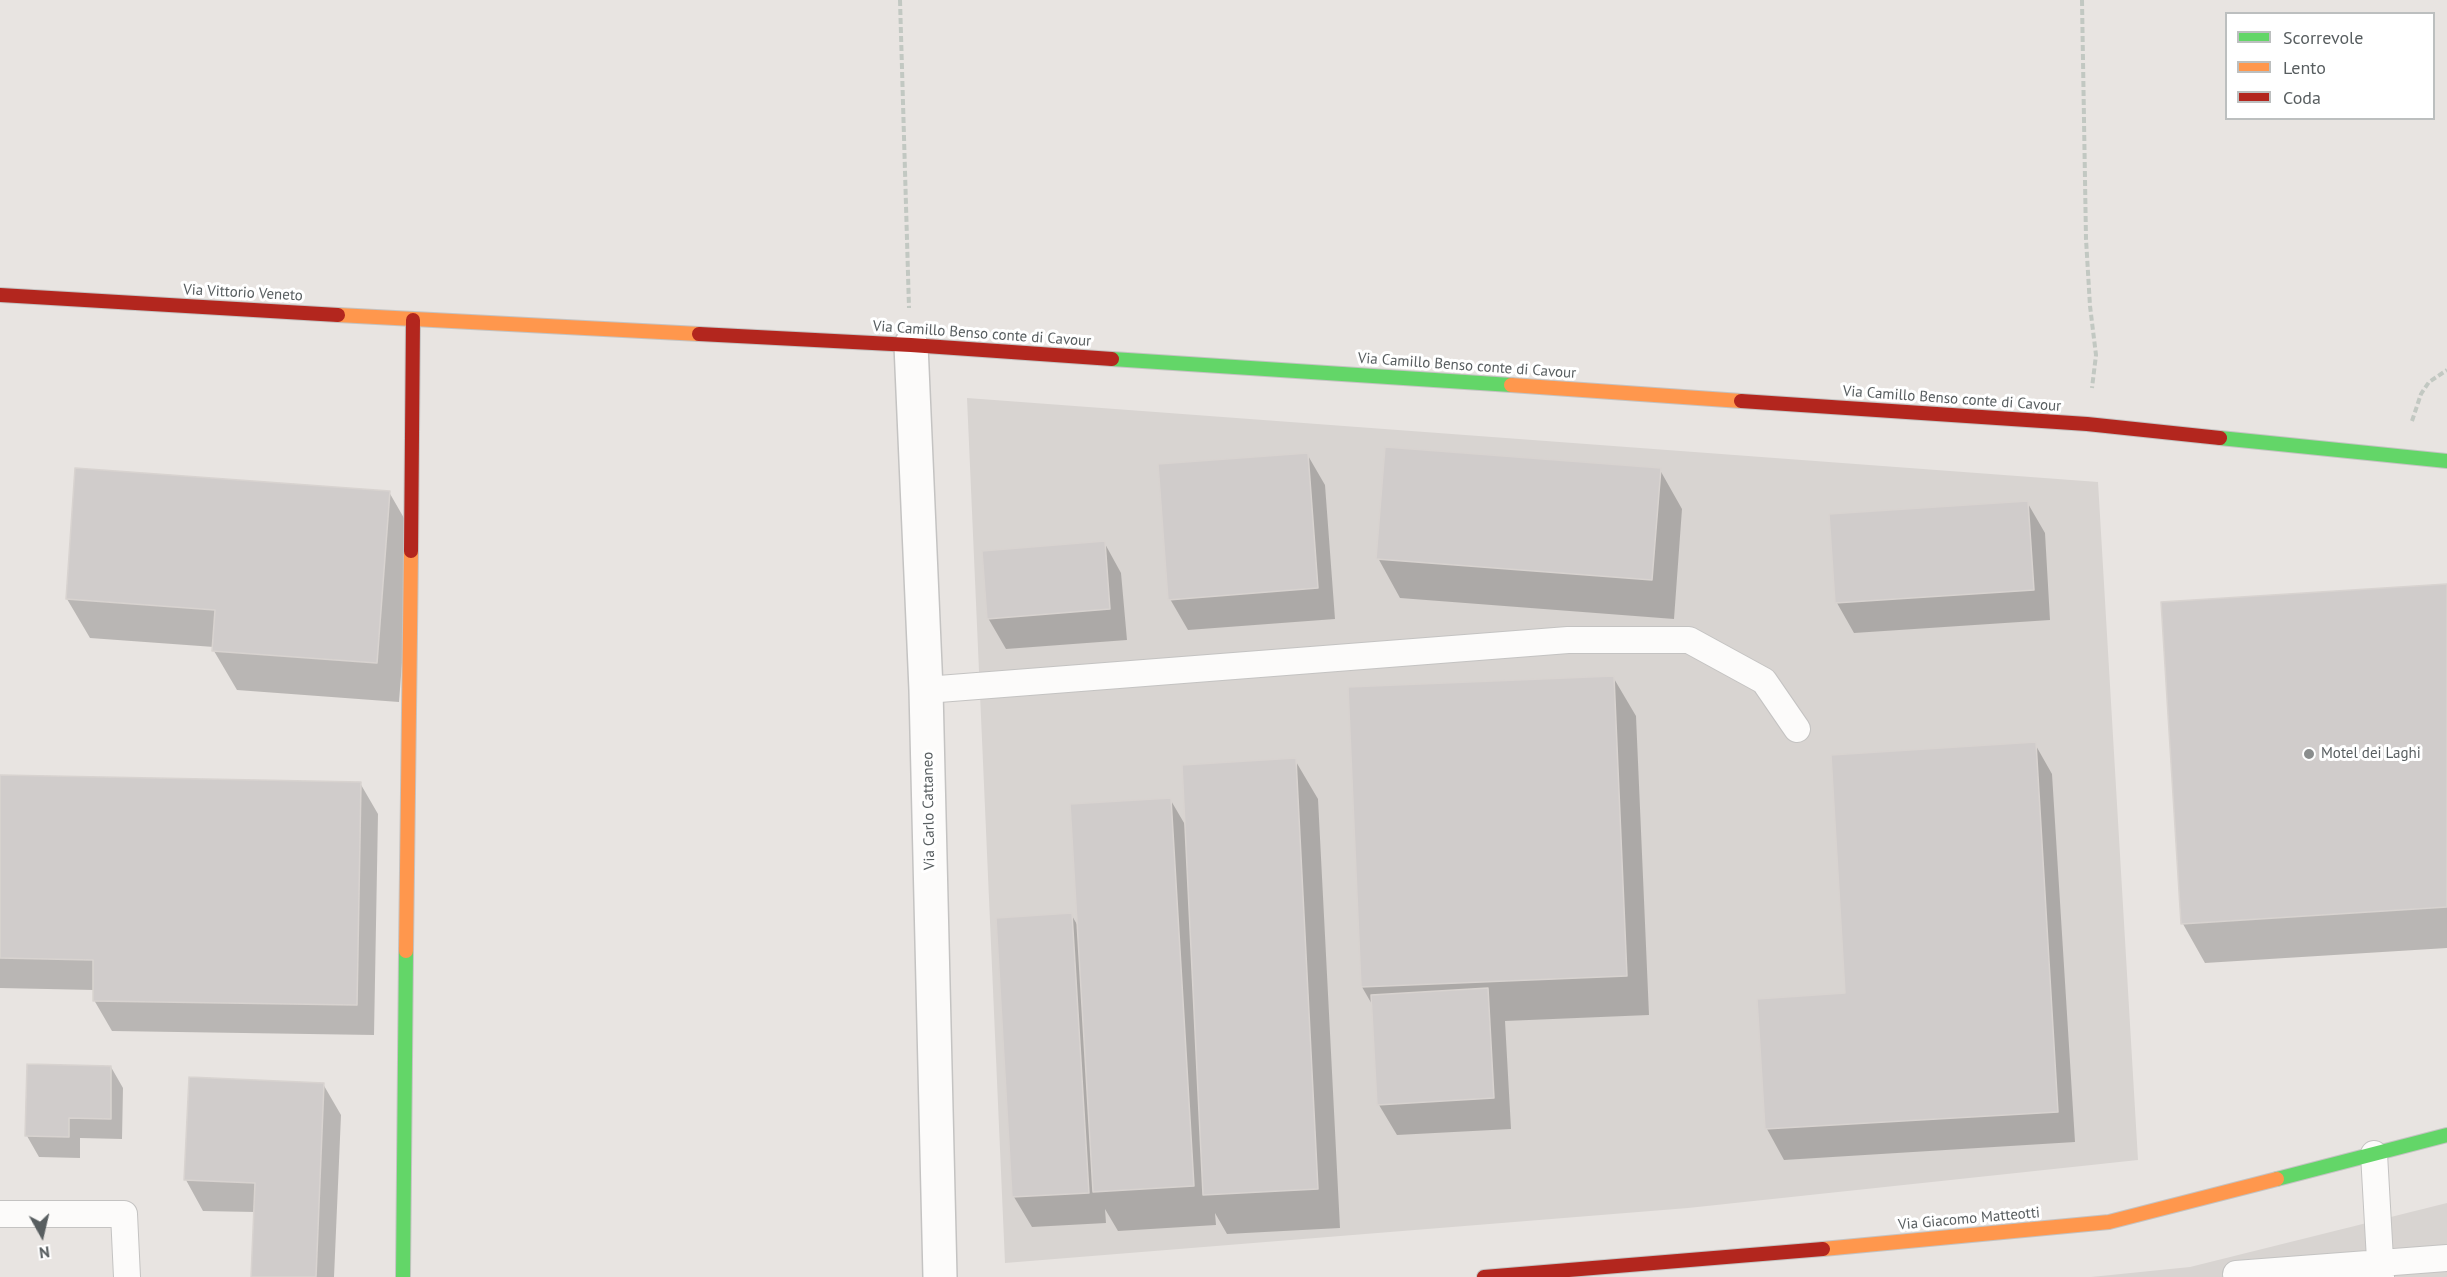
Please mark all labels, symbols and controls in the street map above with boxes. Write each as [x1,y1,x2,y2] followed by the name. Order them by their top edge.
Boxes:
[2225,12,2435,120] legend
[2283,26,2363,49] text: Scorrevole
[2283,56,2326,79] text: Lento
[2283,86,2321,109] text: Coda
[183,281,303,305] street label: Via Vittorio Veneto
[872,317,1092,351] street label: Via Camillo Benso conte di Cavour
[1357,349,1577,383] street label: Via Camillo Benso conte di Cavour
[1842,382,2062,416] street label: Via Camillo Benso conte di Cavour
[2321,745,2421,763] place label: Motel dei Laghi
[2302,747,2316,761] marker: Motel dei Laghi
[919,752,939,870] street label: Via Carlo Cattaneo
[1897,1204,2041,1234] street label: Via Giacomo Matteotti
[12,1205,72,1265] north arrow
[38,1242,51,1263] text: N

